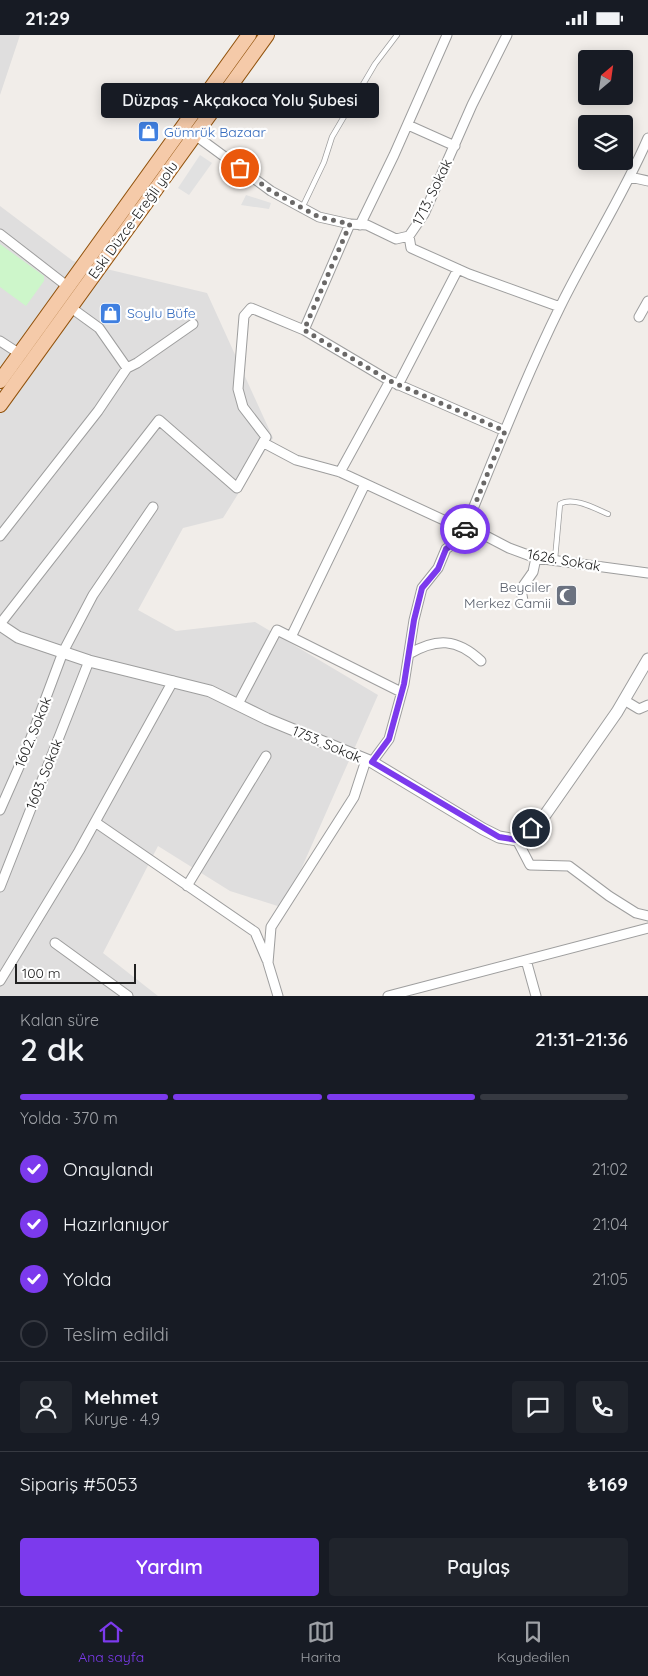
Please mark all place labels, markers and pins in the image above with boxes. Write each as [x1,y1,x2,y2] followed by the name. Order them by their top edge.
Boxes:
[101,83,379,118] callout: Düzpaş - Akçakoca Yolu Şubesi
[136,120,160,144] shop icon: Gümrük Bazaar
[164,123,267,141] place label: Gümrük Bazaar
[219,147,261,189] pin
[99,301,123,325] shop icon: Soylu Büfe
[127,304,196,322] place label: Soylu Büfe
[464,578,552,612] place label: Beyciler Merkez Camii
[555,583,579,607] mosque icon: Beyciler Merkez Camii
[510,807,552,849] pin

